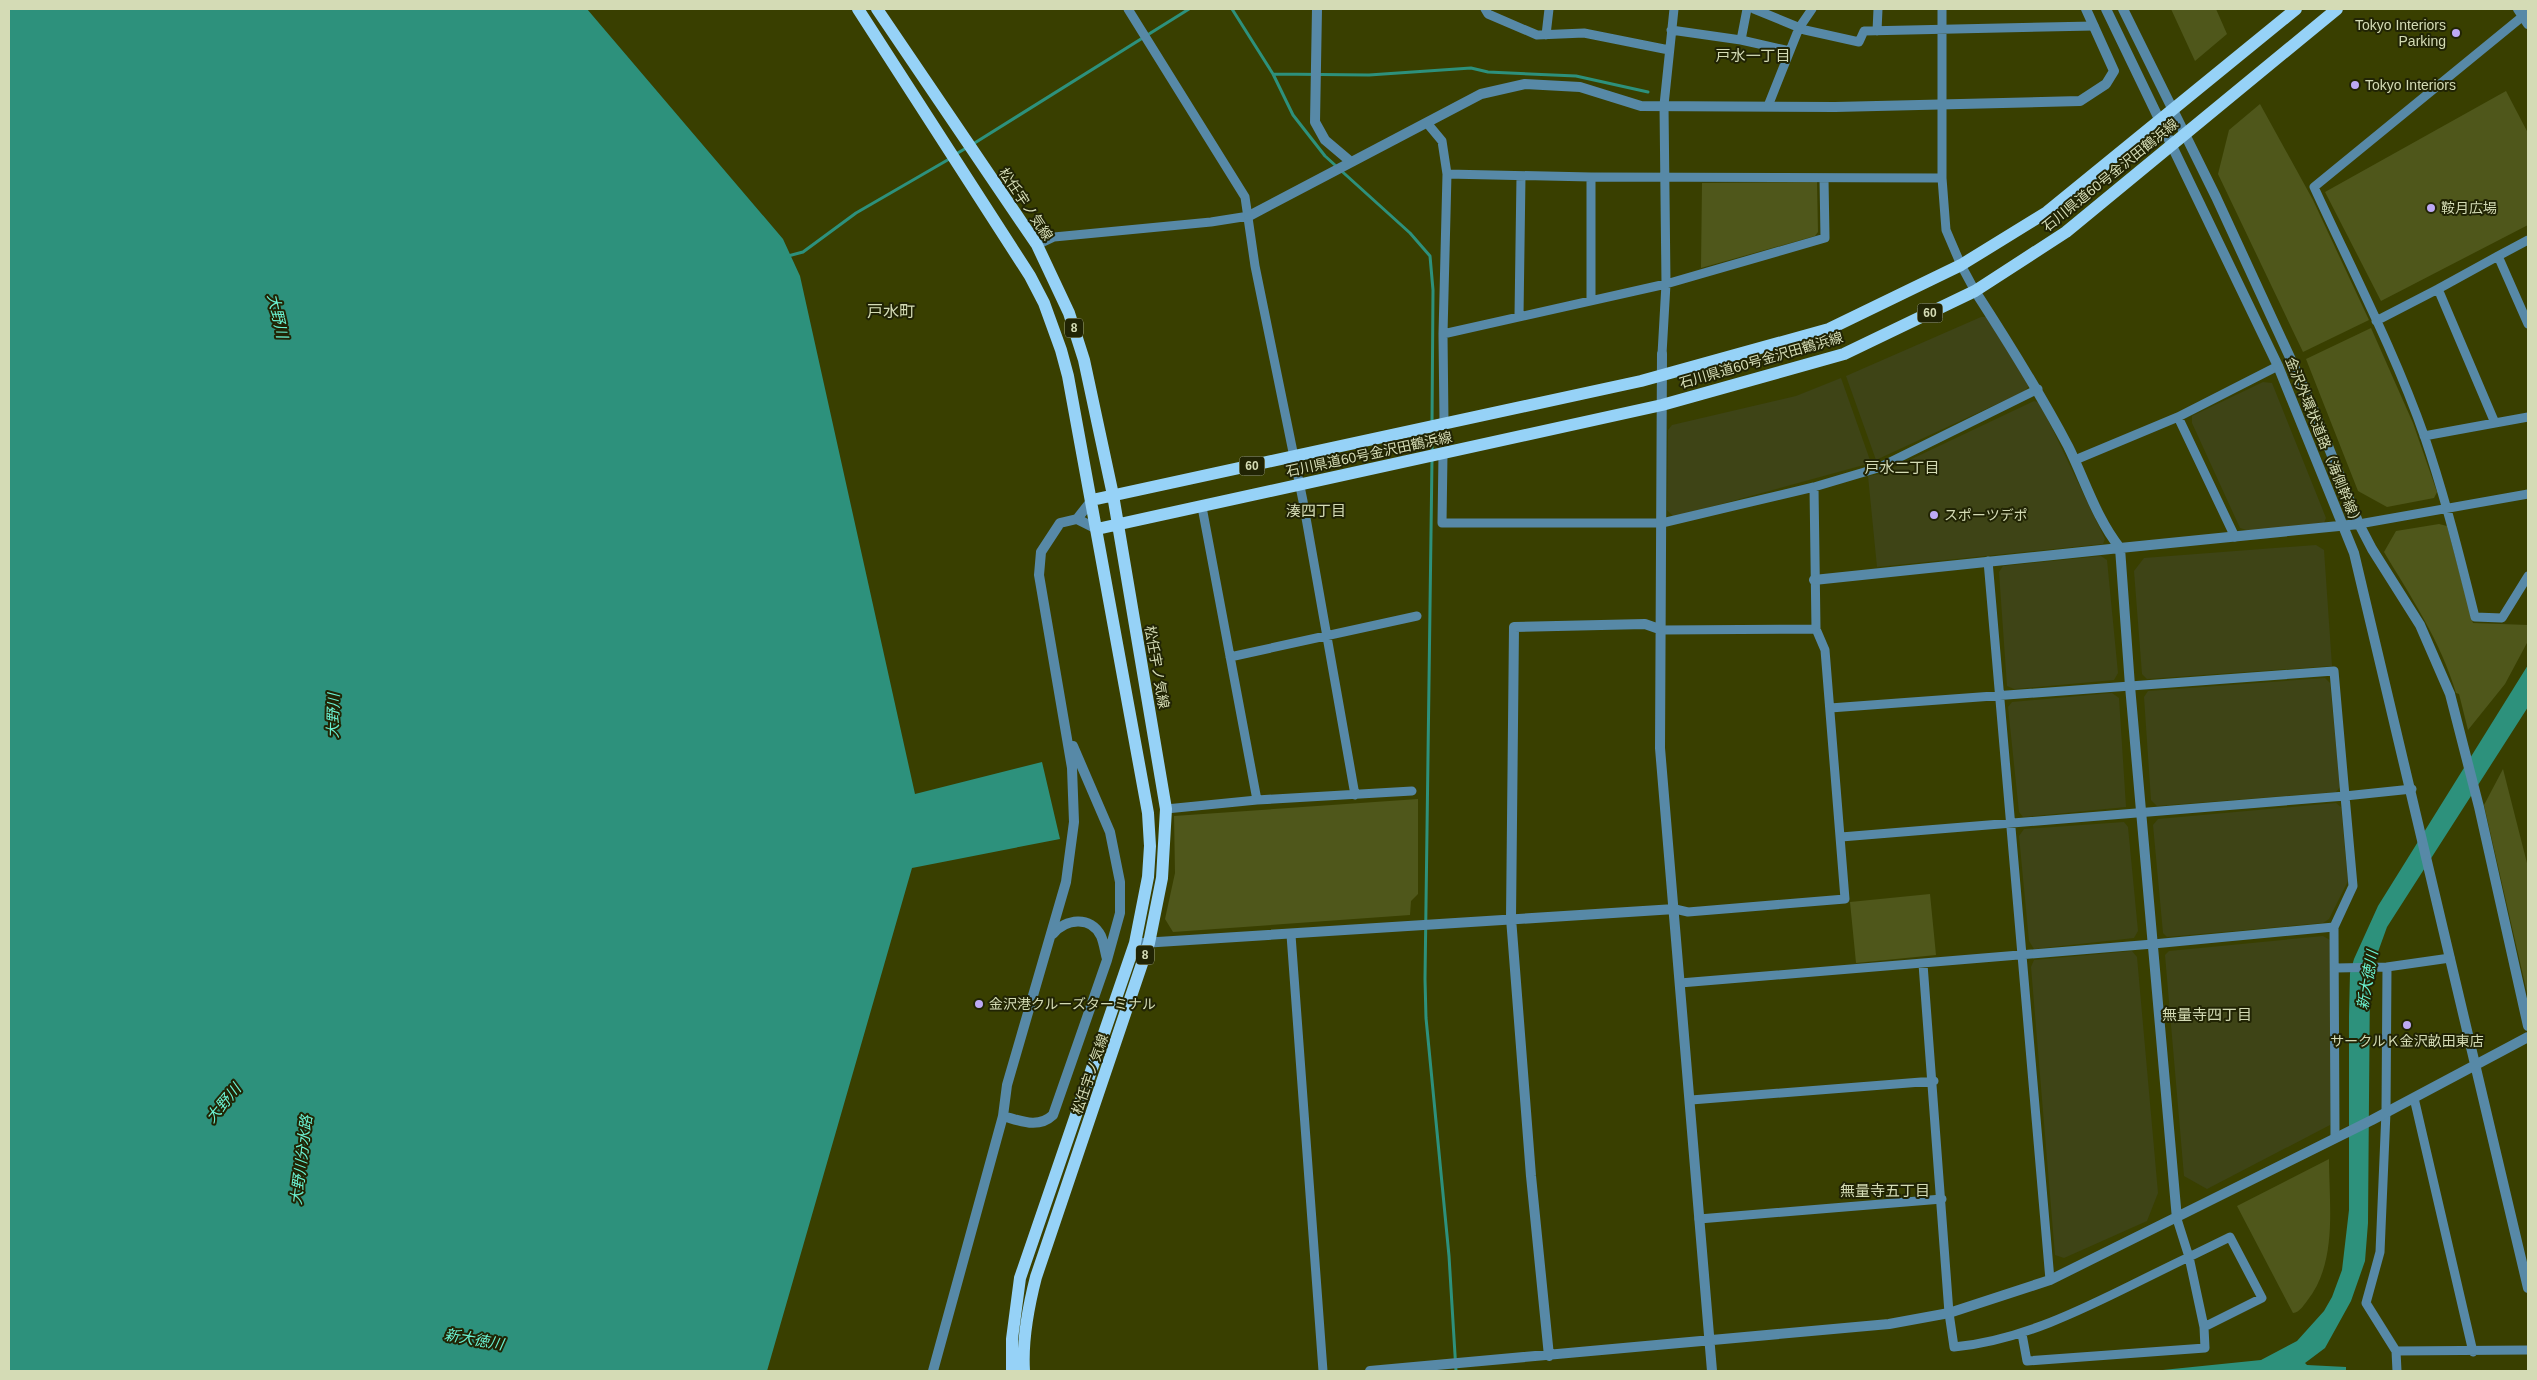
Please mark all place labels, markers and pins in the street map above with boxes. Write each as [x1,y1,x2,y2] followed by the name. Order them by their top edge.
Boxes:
[2355,17,2446,49] place label: Tokyo Interiors Parking
[2450,27,2462,39] marker: Tokyo Interiors Parking
[2365,77,2456,93] place label: Tokyo Interiors
[2349,79,2361,91] marker: Tokyo Interiors
[2441,200,2497,216] place label: 鞍月広場
[2425,202,2437,214] marker: 鞍月広場
[1944,507,2028,523] place label: スポーツデポ
[1928,509,1940,521] marker: スポーツデポ
[989,996,1156,1012] place label: 金沢港クルーズターミナル
[973,998,985,1010] marker: 金沢港クルーズターミナル
[2401,1019,2413,1031] marker: サークルＫ金沢畝田東店
[2330,1033,2484,1049] place label: サークルＫ金沢畝田東店

